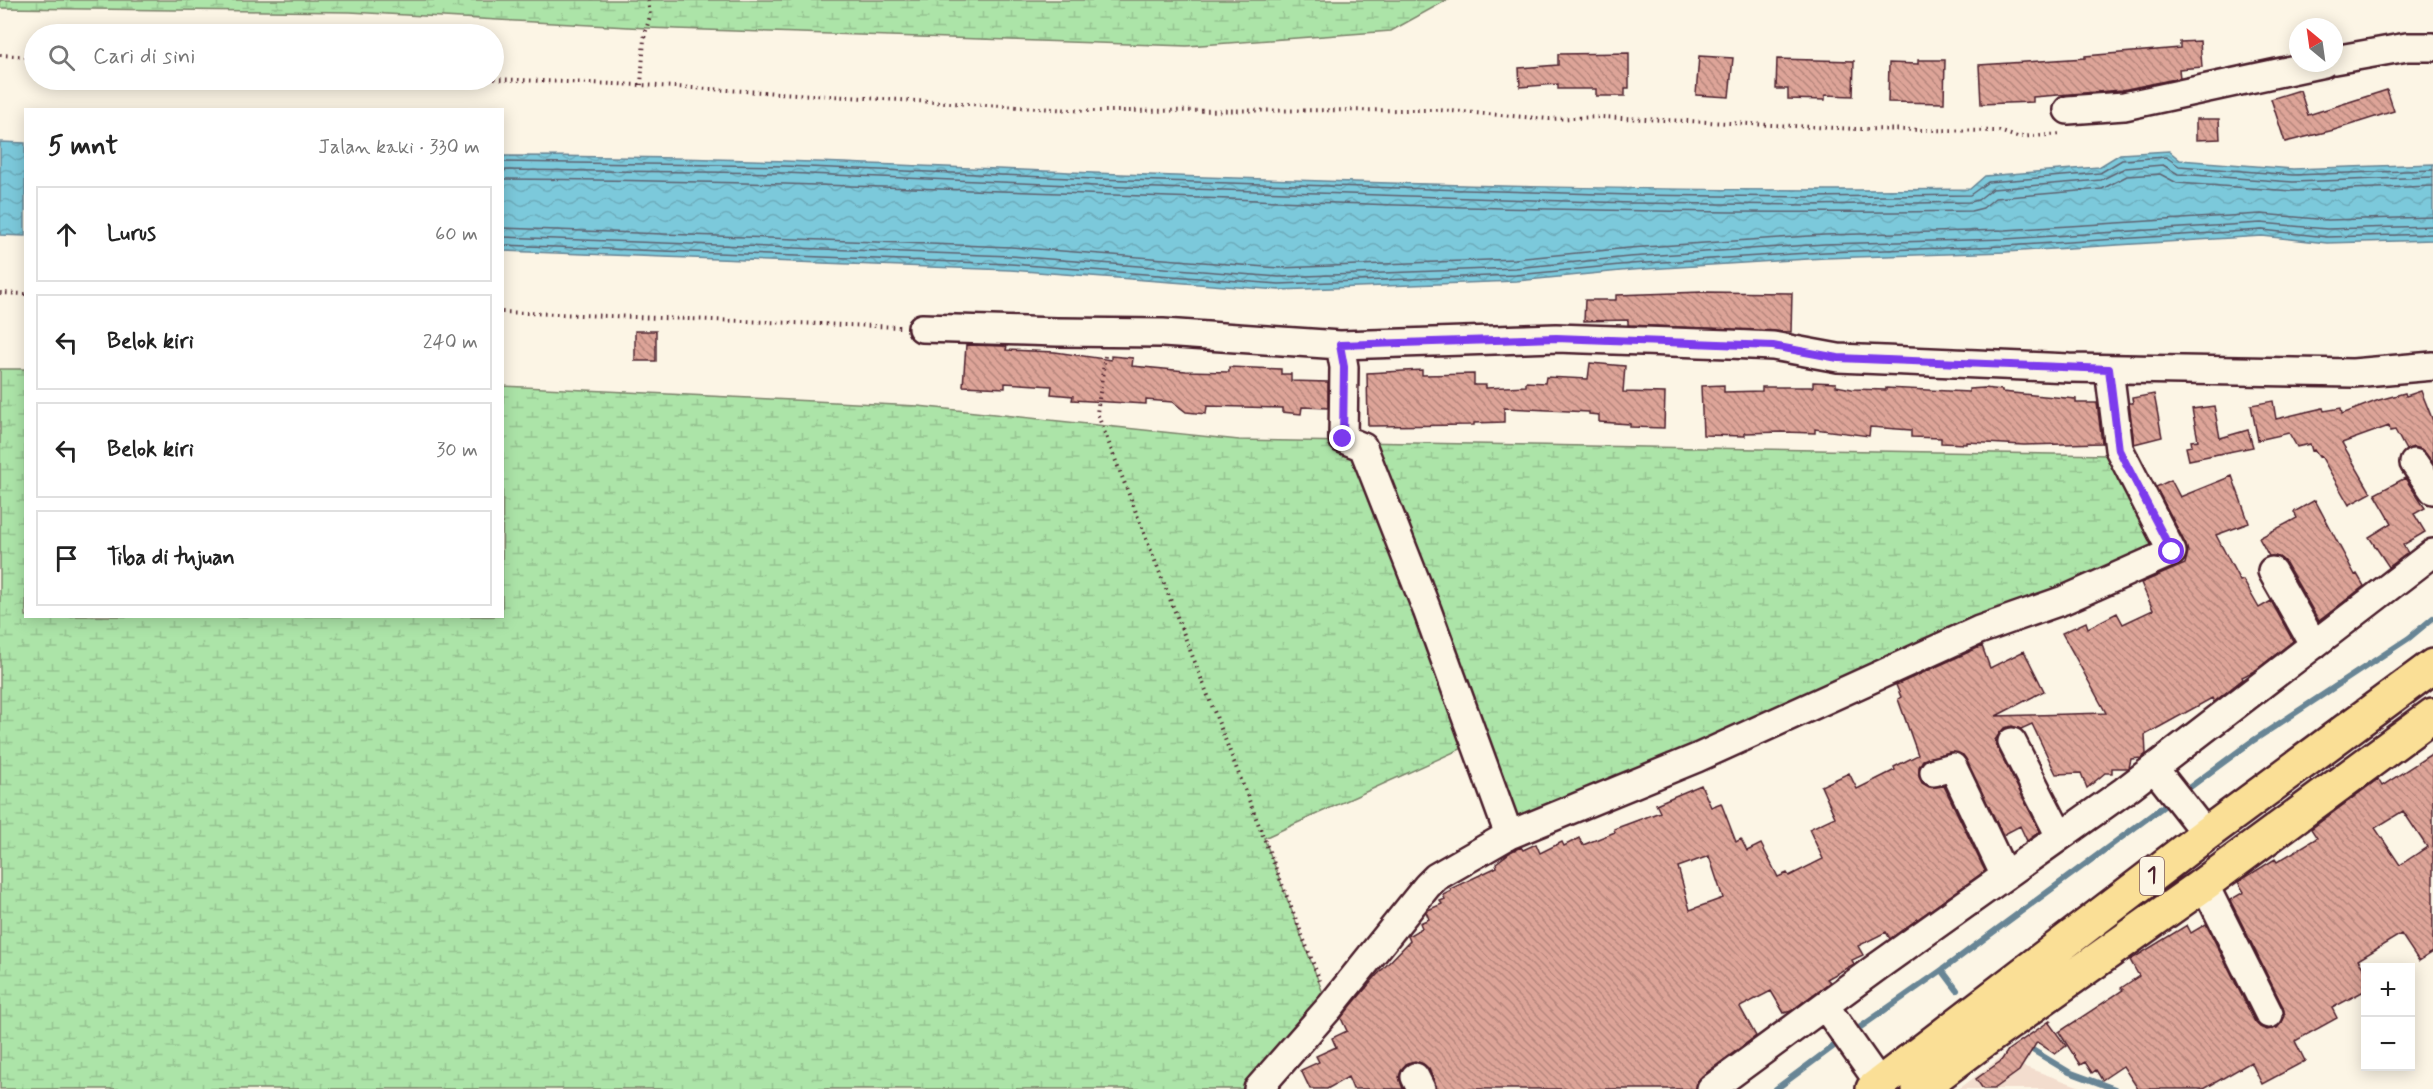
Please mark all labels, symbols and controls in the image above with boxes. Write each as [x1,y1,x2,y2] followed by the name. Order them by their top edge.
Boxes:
[2289,18,2343,72] north arrow
[24,24,504,90] search box
[45,41,78,74] icon: search
[93,43,195,71] text: Cari di sini
[48,130,118,164] text: 5 mnt
[318,134,480,161] text: Jalan kaki · 330 m
[50,218,83,251] icon: ahead
[107,220,156,248] text: Lurus
[435,221,478,248] text: 60 m
[50,326,83,359] icon: left
[107,328,194,356] text: Belok kiri
[423,329,478,356] text: 240 m
[1329,425,1355,451] route end
[50,434,83,467] icon: left
[107,436,194,464] text: Belok kiri
[436,437,478,464] text: 30 m
[2158,538,2184,564] route start
[50,542,83,575] icon: arrive
[107,544,235,572] text: Tiba di tujuan
[2140,857,2164,895] road number: 1
[2361,963,2415,1071] map controls
[2361,963,2415,1017] button: +
[2361,1017,2415,1071] button: −

